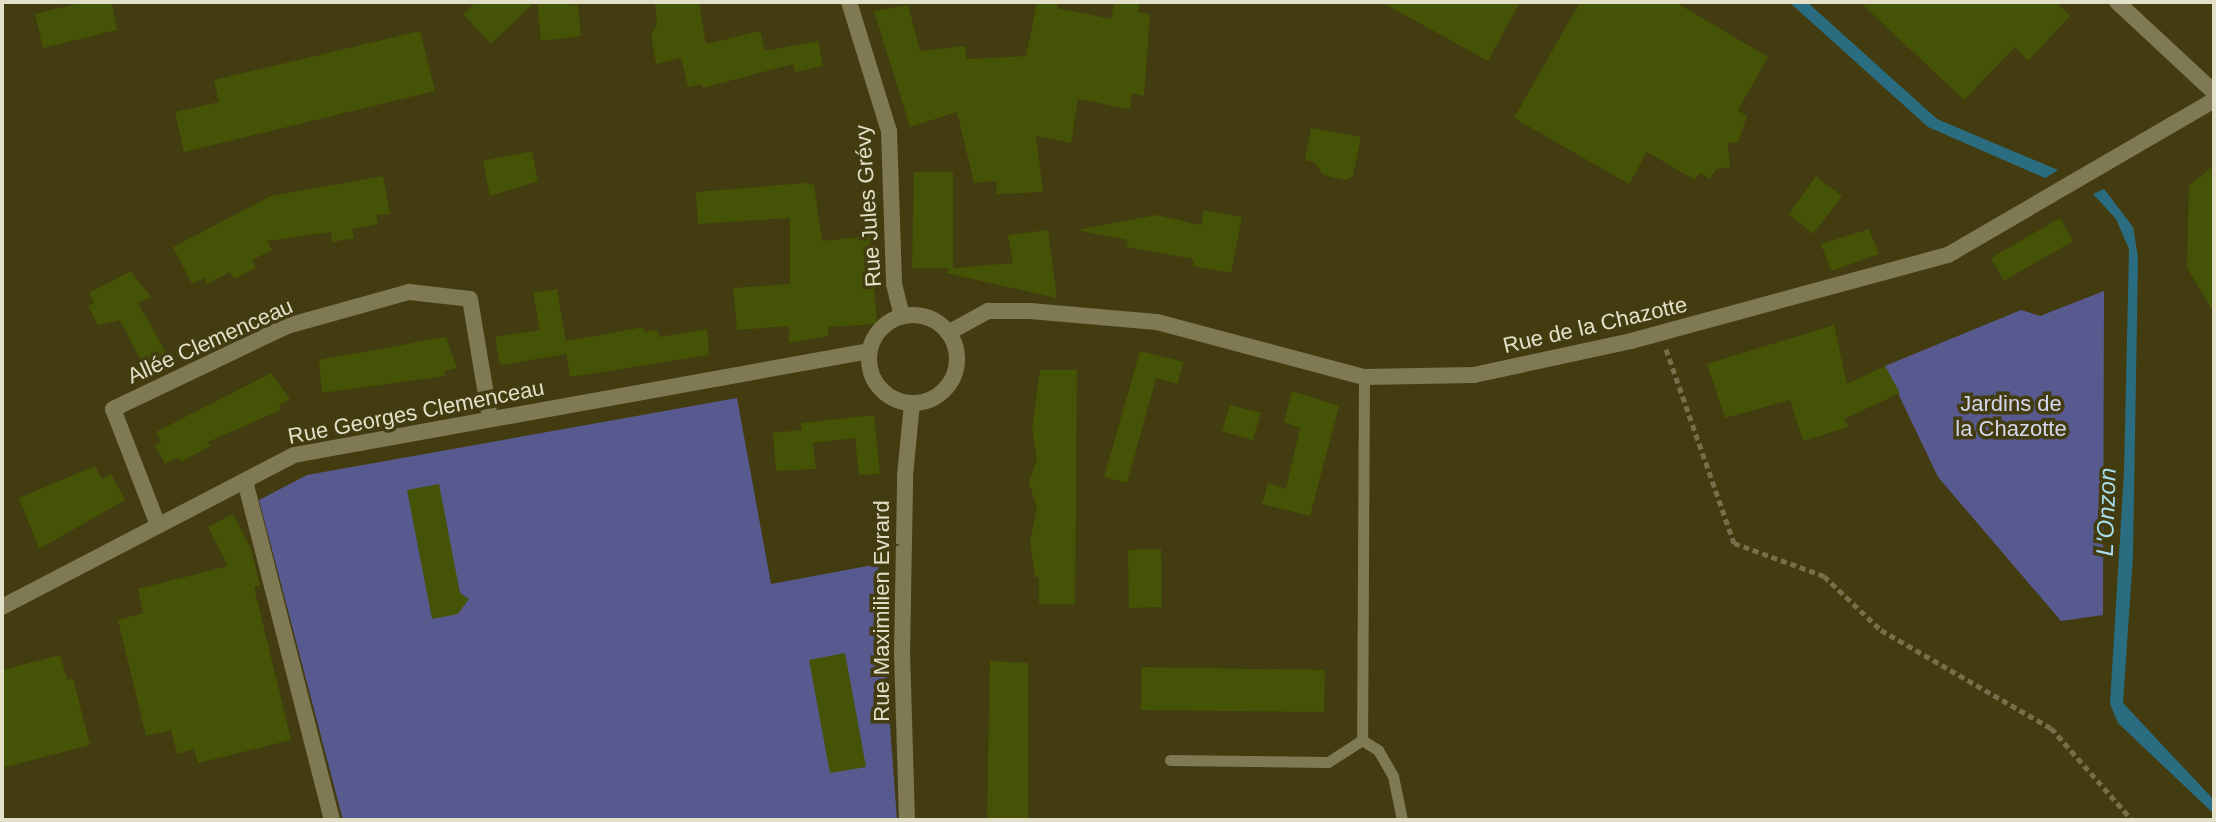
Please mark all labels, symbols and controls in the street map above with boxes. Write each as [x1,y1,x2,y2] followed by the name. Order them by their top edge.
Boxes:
[849,124,887,288] street label: Rue Jules Grévy
[1500,291,1690,359] street label: Rue de la Chazotte
[123,293,297,389] street label: Allée Clemenceau
[286,374,546,450] street label: Rue Georges Clemenceau
[1955,390,2067,442] park label: Jardins de la Chazotte
[2090,467,2122,557] water label: L'Onzon
[869,500,895,722] street label: Rue Maximilien Evrard

